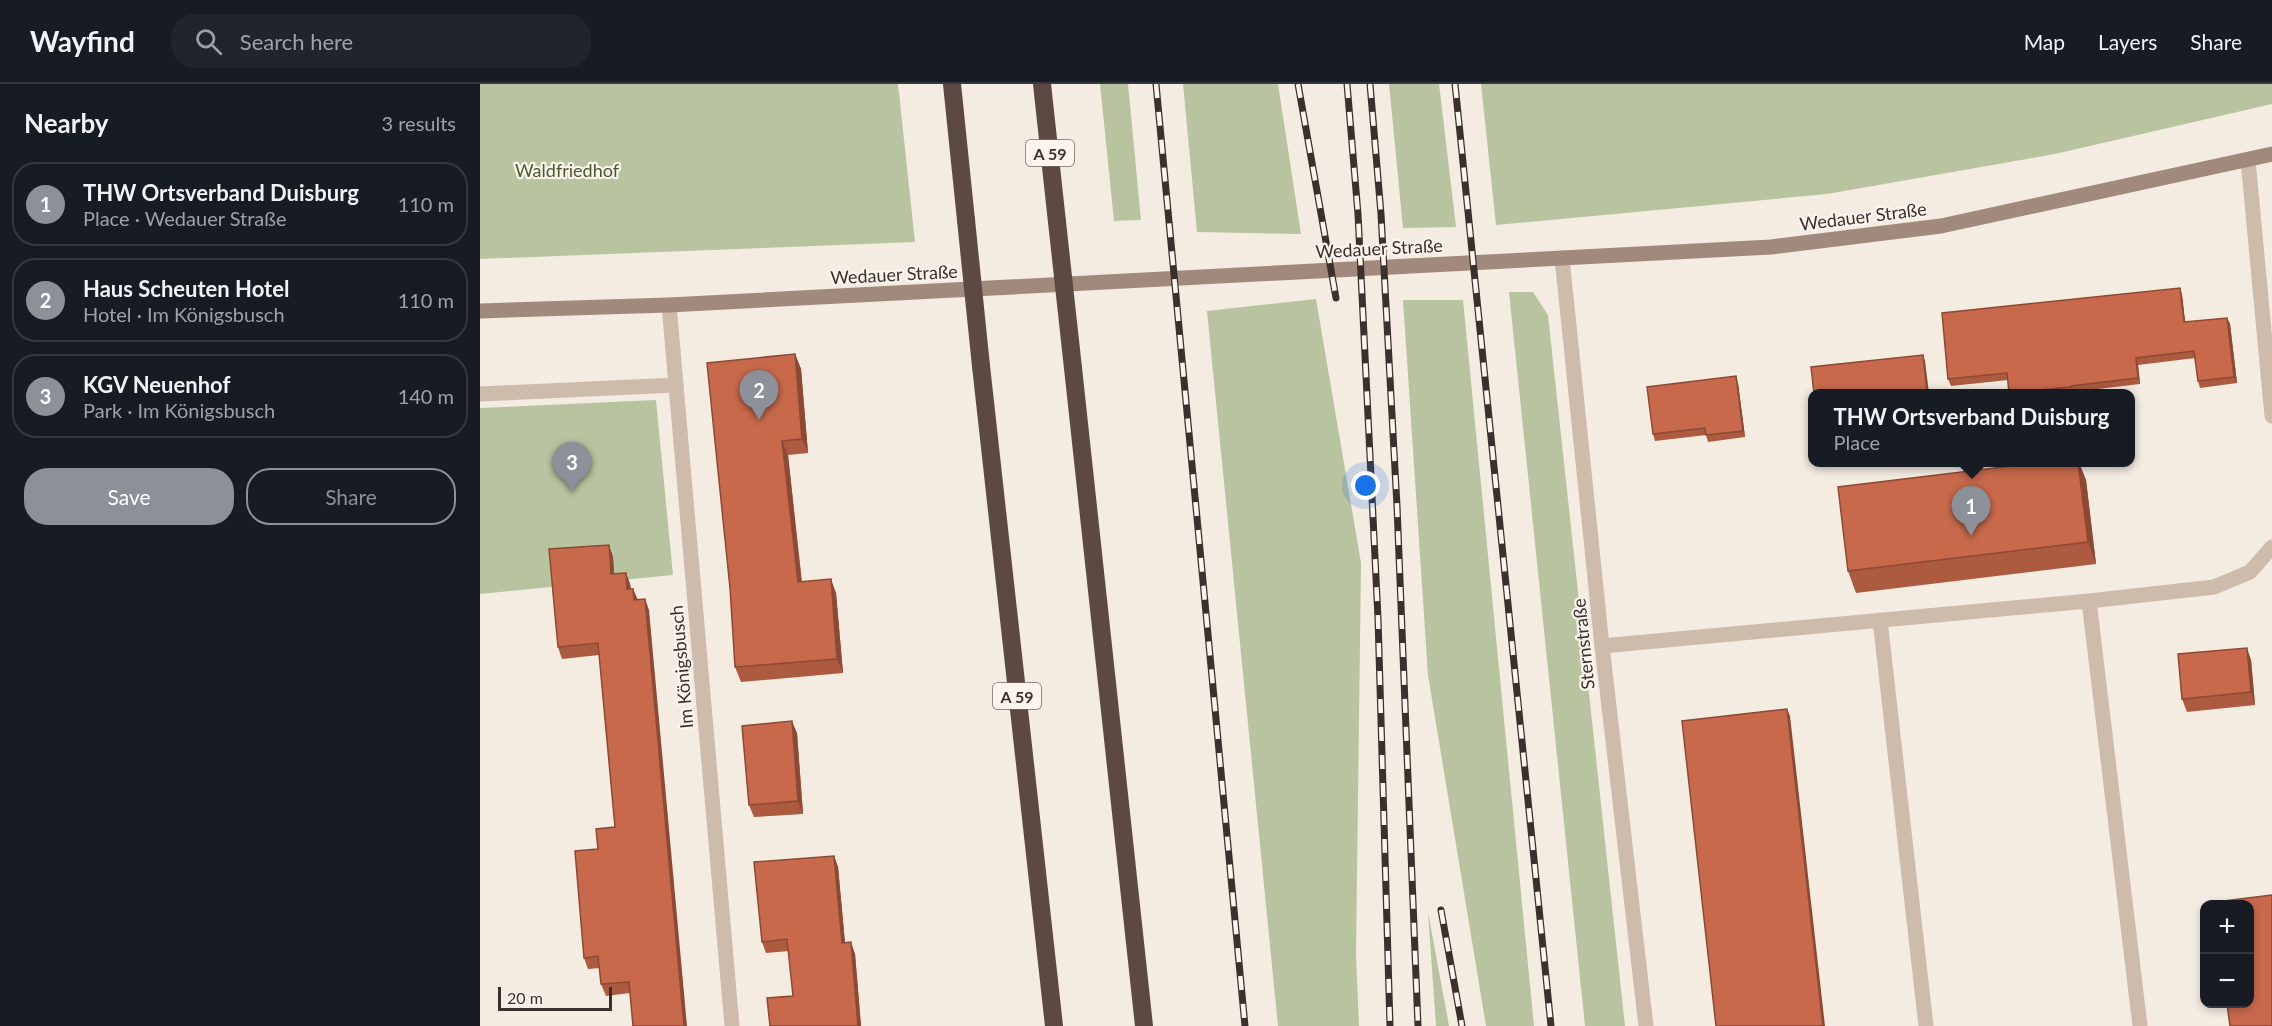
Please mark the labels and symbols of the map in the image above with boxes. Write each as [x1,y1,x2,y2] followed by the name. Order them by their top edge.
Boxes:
[1026,140,1074,166] road number: A 59
[515,159,620,181] park label: Waldfriedhof
[1798,197,1928,235] street label: Wedauer Straße
[1315,234,1443,262] street label: Wedauer Straße
[830,260,958,288] street label: Wedauer Straße
[740,370,778,420] pin: 2
[552,442,592,492] pin: 3
[1351,471,1380,500] your location
[1952,486,1990,536] pin: 1
[1567,597,1599,691] street label: Sternstraße
[665,604,697,730] street label: Im Königsbusch
[993,683,1041,709] road number: A 59
[498,984,612,1012] scale bar

